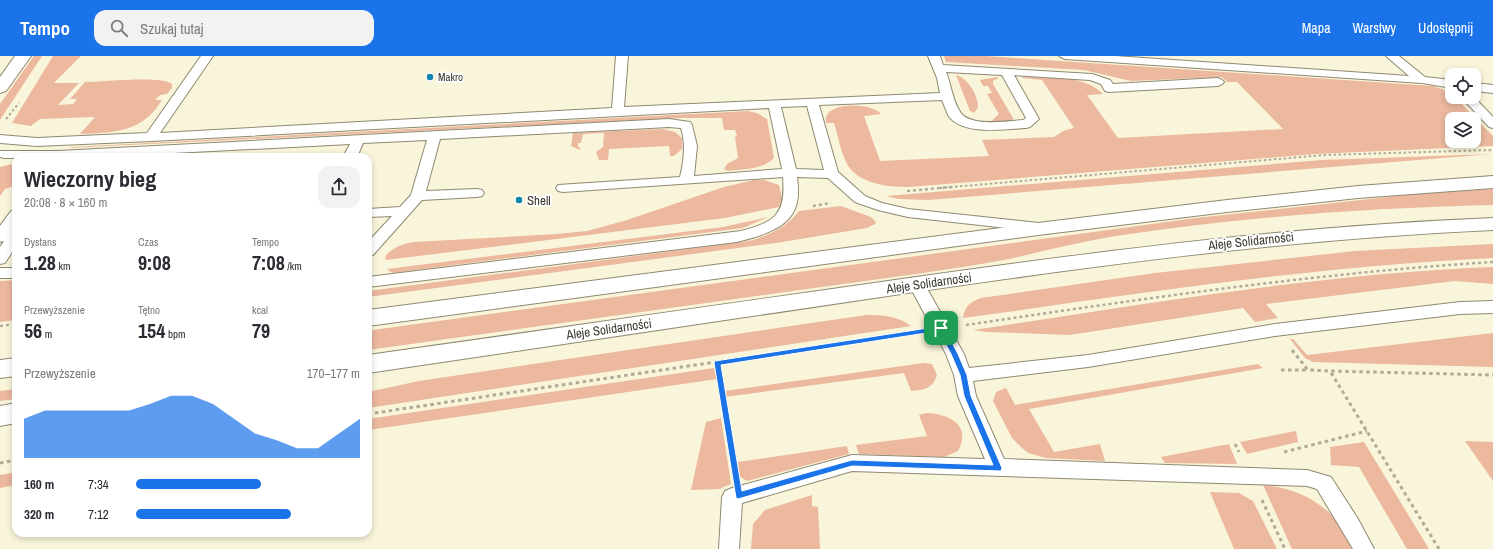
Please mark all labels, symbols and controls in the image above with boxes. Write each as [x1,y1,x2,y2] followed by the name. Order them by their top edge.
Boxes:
[94,10,374,46] search box
[20,15,70,41] text: Tempo
[108,17,130,39] icon: search
[140,18,204,39] text: Szukaj tutaj
[1302,19,1331,37] text: Mapa
[1353,19,1396,37] text: Warstwy
[1418,19,1473,37] text: Udostępnij
[1445,68,1481,148] map controls
[1445,68,1481,104] button: locate
[438,70,463,84] place label: Makro
[425,72,435,82] marker: Makro
[1445,112,1481,148] button: layers
[24,164,156,194] text: Wieczorny bieg
[318,166,360,208] button: share
[527,192,551,209] place label: Shell
[24,194,107,211] text: 20:08 · 8 × 160 m
[514,195,524,205] marker: Shell
[1206,228,1295,254] street label: Aleje Solidarności
[24,235,57,249] text: Dystans
[138,235,159,249] text: Czas
[252,235,279,249] text: Tempo
[24,249,56,276] text: 1.28
[138,249,171,276] text: 9:08
[252,249,285,276] text: 7:08
[56,259,70,273] text: km
[285,259,302,273] text: /km
[884,269,973,298] street label: Aleje Solidarności
[24,303,85,317] text: Przewyższenie
[138,303,160,317] text: Tętno
[252,303,268,317] text: kcal
[924,311,958,345] pin
[564,315,653,344] street label: Aleje Solidarności
[24,317,42,344] text: 56
[138,317,165,344] text: 154
[252,317,270,344] text: 79
[930,317,952,339] icon: arrive
[42,327,52,341] text: m
[165,327,185,341] text: bpm
[24,365,96,382] text: Przewyższenie
[307,365,360,382] text: 170–177 m
[24,476,54,493] text: 160 m
[88,476,109,493] text: 7:34
[24,506,54,523] text: 320 m
[88,506,109,523] text: 7:12

